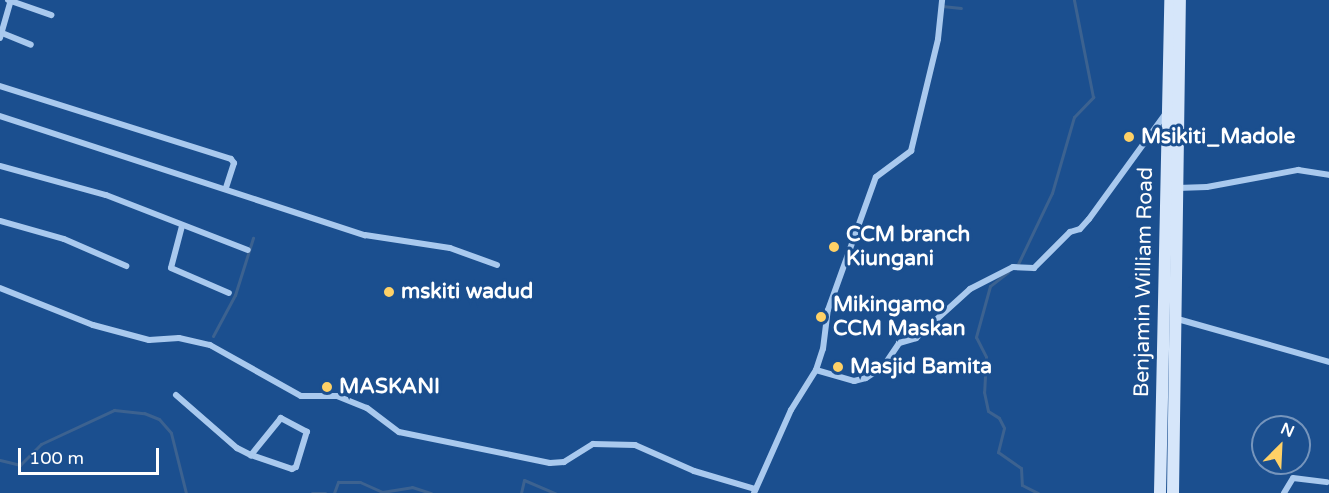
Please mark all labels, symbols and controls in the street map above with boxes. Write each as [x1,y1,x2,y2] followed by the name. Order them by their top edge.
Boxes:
[1141,124,1295,150] place label: Msikiti_Madole
[1122,130,1136,144] marker: Msikiti_Madole
[1129,167,1159,397] street label: Benjamin William Road
[846,222,970,272] place label: CCM branch Kiungani
[827,240,841,254] marker: CCM branch Kiungani
[401,279,533,305] place label: mskiti wadud
[382,285,396,299] marker: mskiti wadud
[833,292,966,342] place label: Mikingamo CCM Maskan
[814,310,828,324] marker: Mikingamo CCM Maskan
[850,354,992,380] place label: Masjid Bamita
[831,360,845,374] marker: Masjid Bamita
[339,374,440,400] place label: MASKANI
[320,380,334,394] marker: MASKANI
[1251,415,1311,475] north arrow
[1278,419,1297,442] text: N
[21,436,162,474] scale bar
[29,447,84,469] text: 100 m

